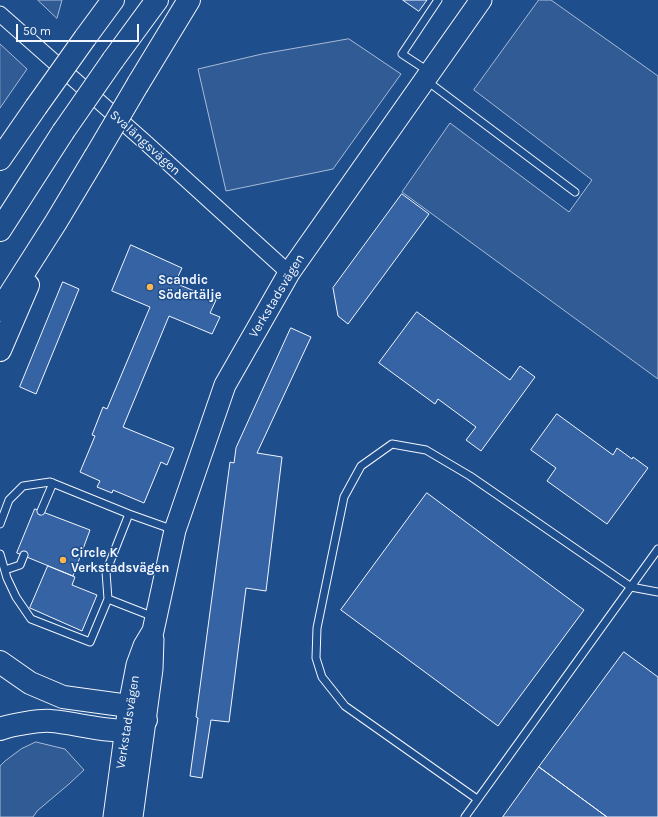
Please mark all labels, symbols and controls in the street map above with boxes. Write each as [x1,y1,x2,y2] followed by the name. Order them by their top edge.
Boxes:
[18,16,141,42] scale bar
[23,24,51,38] text: 50 m
[106,107,184,179] street label: Svalängsvägen
[246,251,308,341] street label: Verkstadsvägen
[158,272,222,303] place label: Scandic Södertälje
[145,282,155,292] marker: Scandic Södertälje
[71,545,169,576] place label: Circle K Verkstadsvägen
[58,555,68,565] marker: Circle K Verkstadsvägen
[113,674,143,770] street label: Verkstadsvägen

